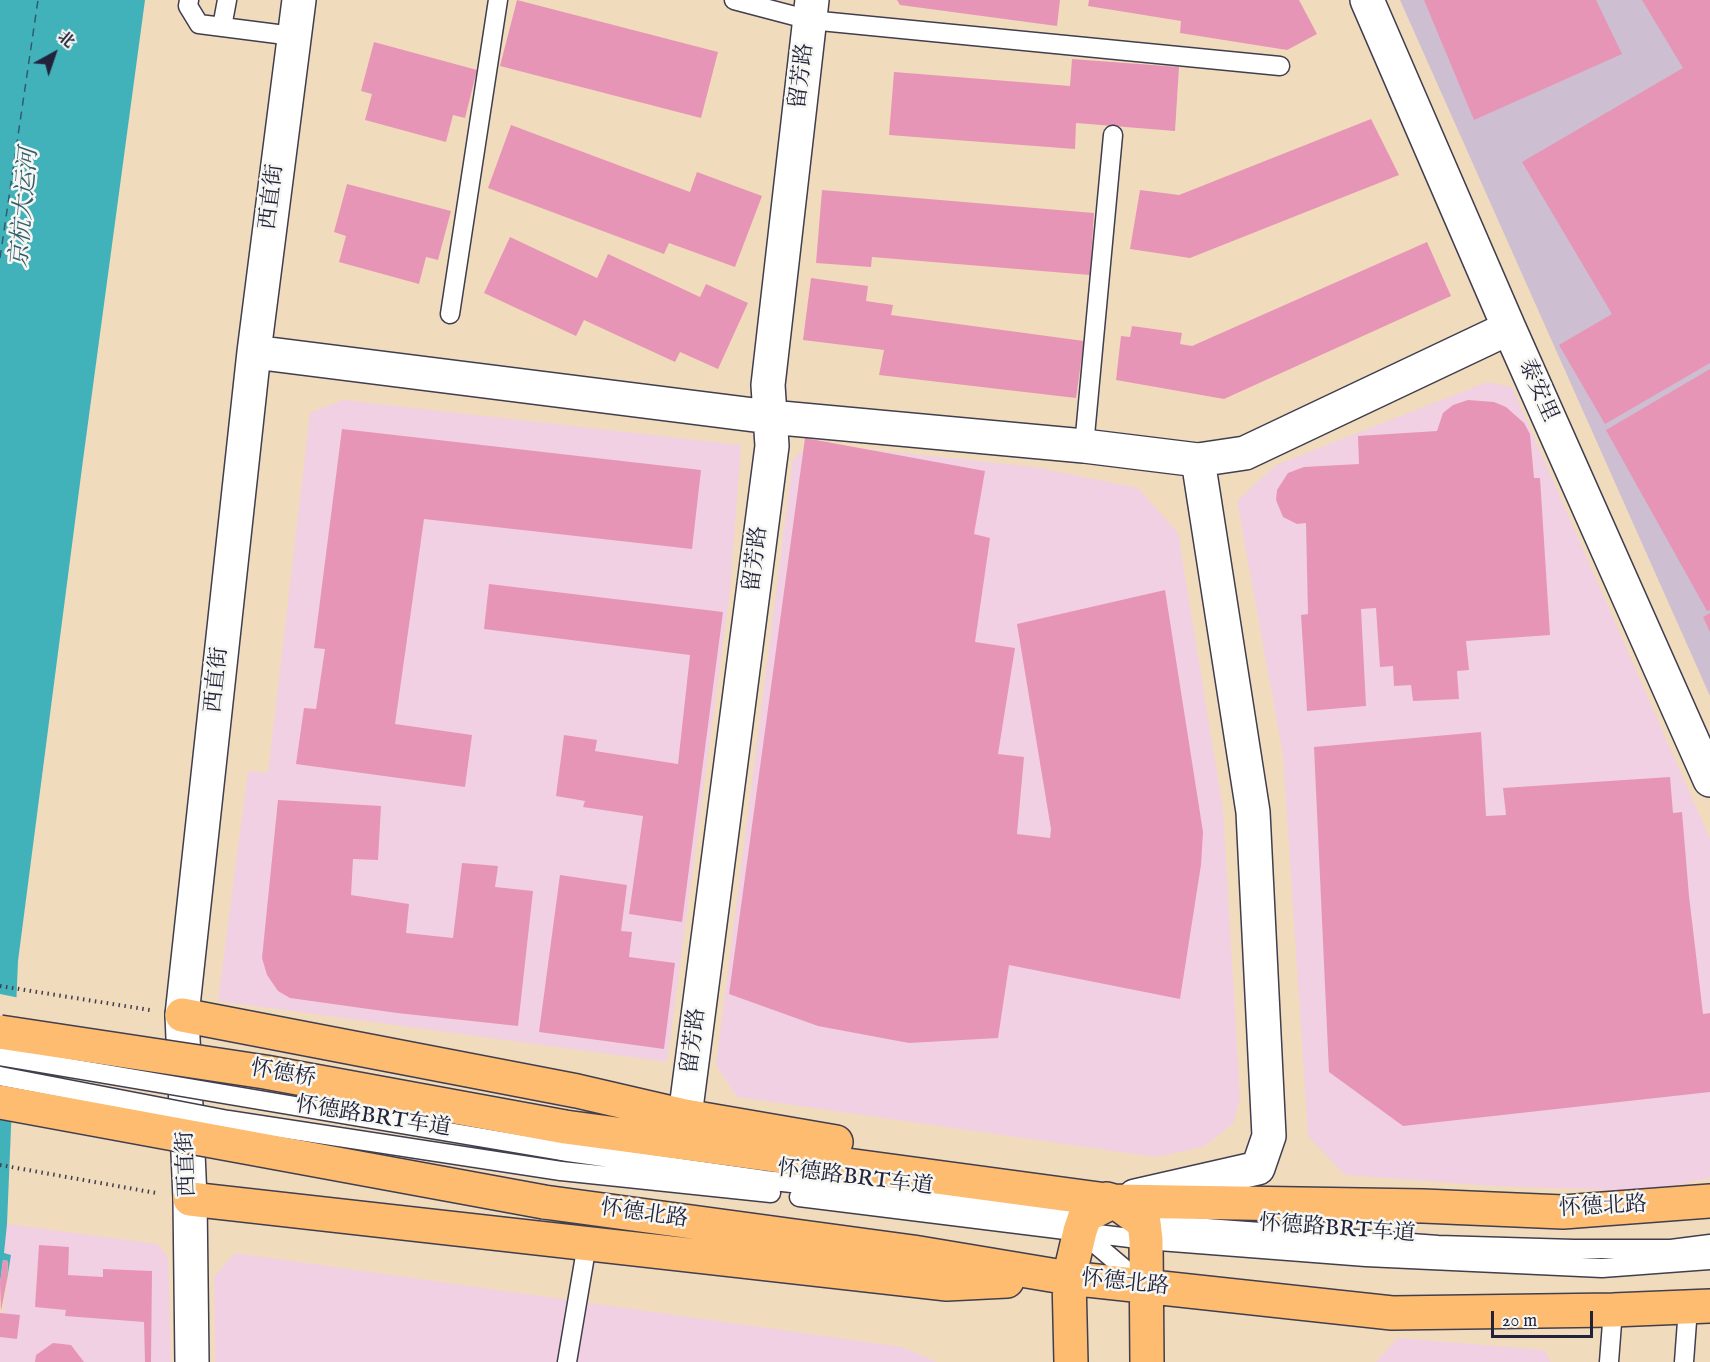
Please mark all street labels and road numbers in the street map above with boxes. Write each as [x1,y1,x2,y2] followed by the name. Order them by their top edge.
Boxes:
[786,42,820,110] street label: 留芳路
[256,163,290,231] street label: 西直街
[1512,355,1562,427] street label: 泰安里
[740,525,774,593] street label: 留芳路
[201,646,235,714] street label: 西直街
[678,1007,712,1075] street label: 留芳路
[248,1056,318,1094] street label: 怀德桥
[294,1093,452,1143] street label: 怀德路BRT车道
[174,1131,202,1197] street label: 西直街
[776,1156,934,1202] street label: 怀德路BRT车道
[1558,1193,1648,1223] street label: 怀德北路
[599,1196,689,1234] street label: 怀德北路
[1258,1211,1416,1249] street label: 怀德路BRT车道
[1080,1266,1170,1302] street label: 怀德北路

